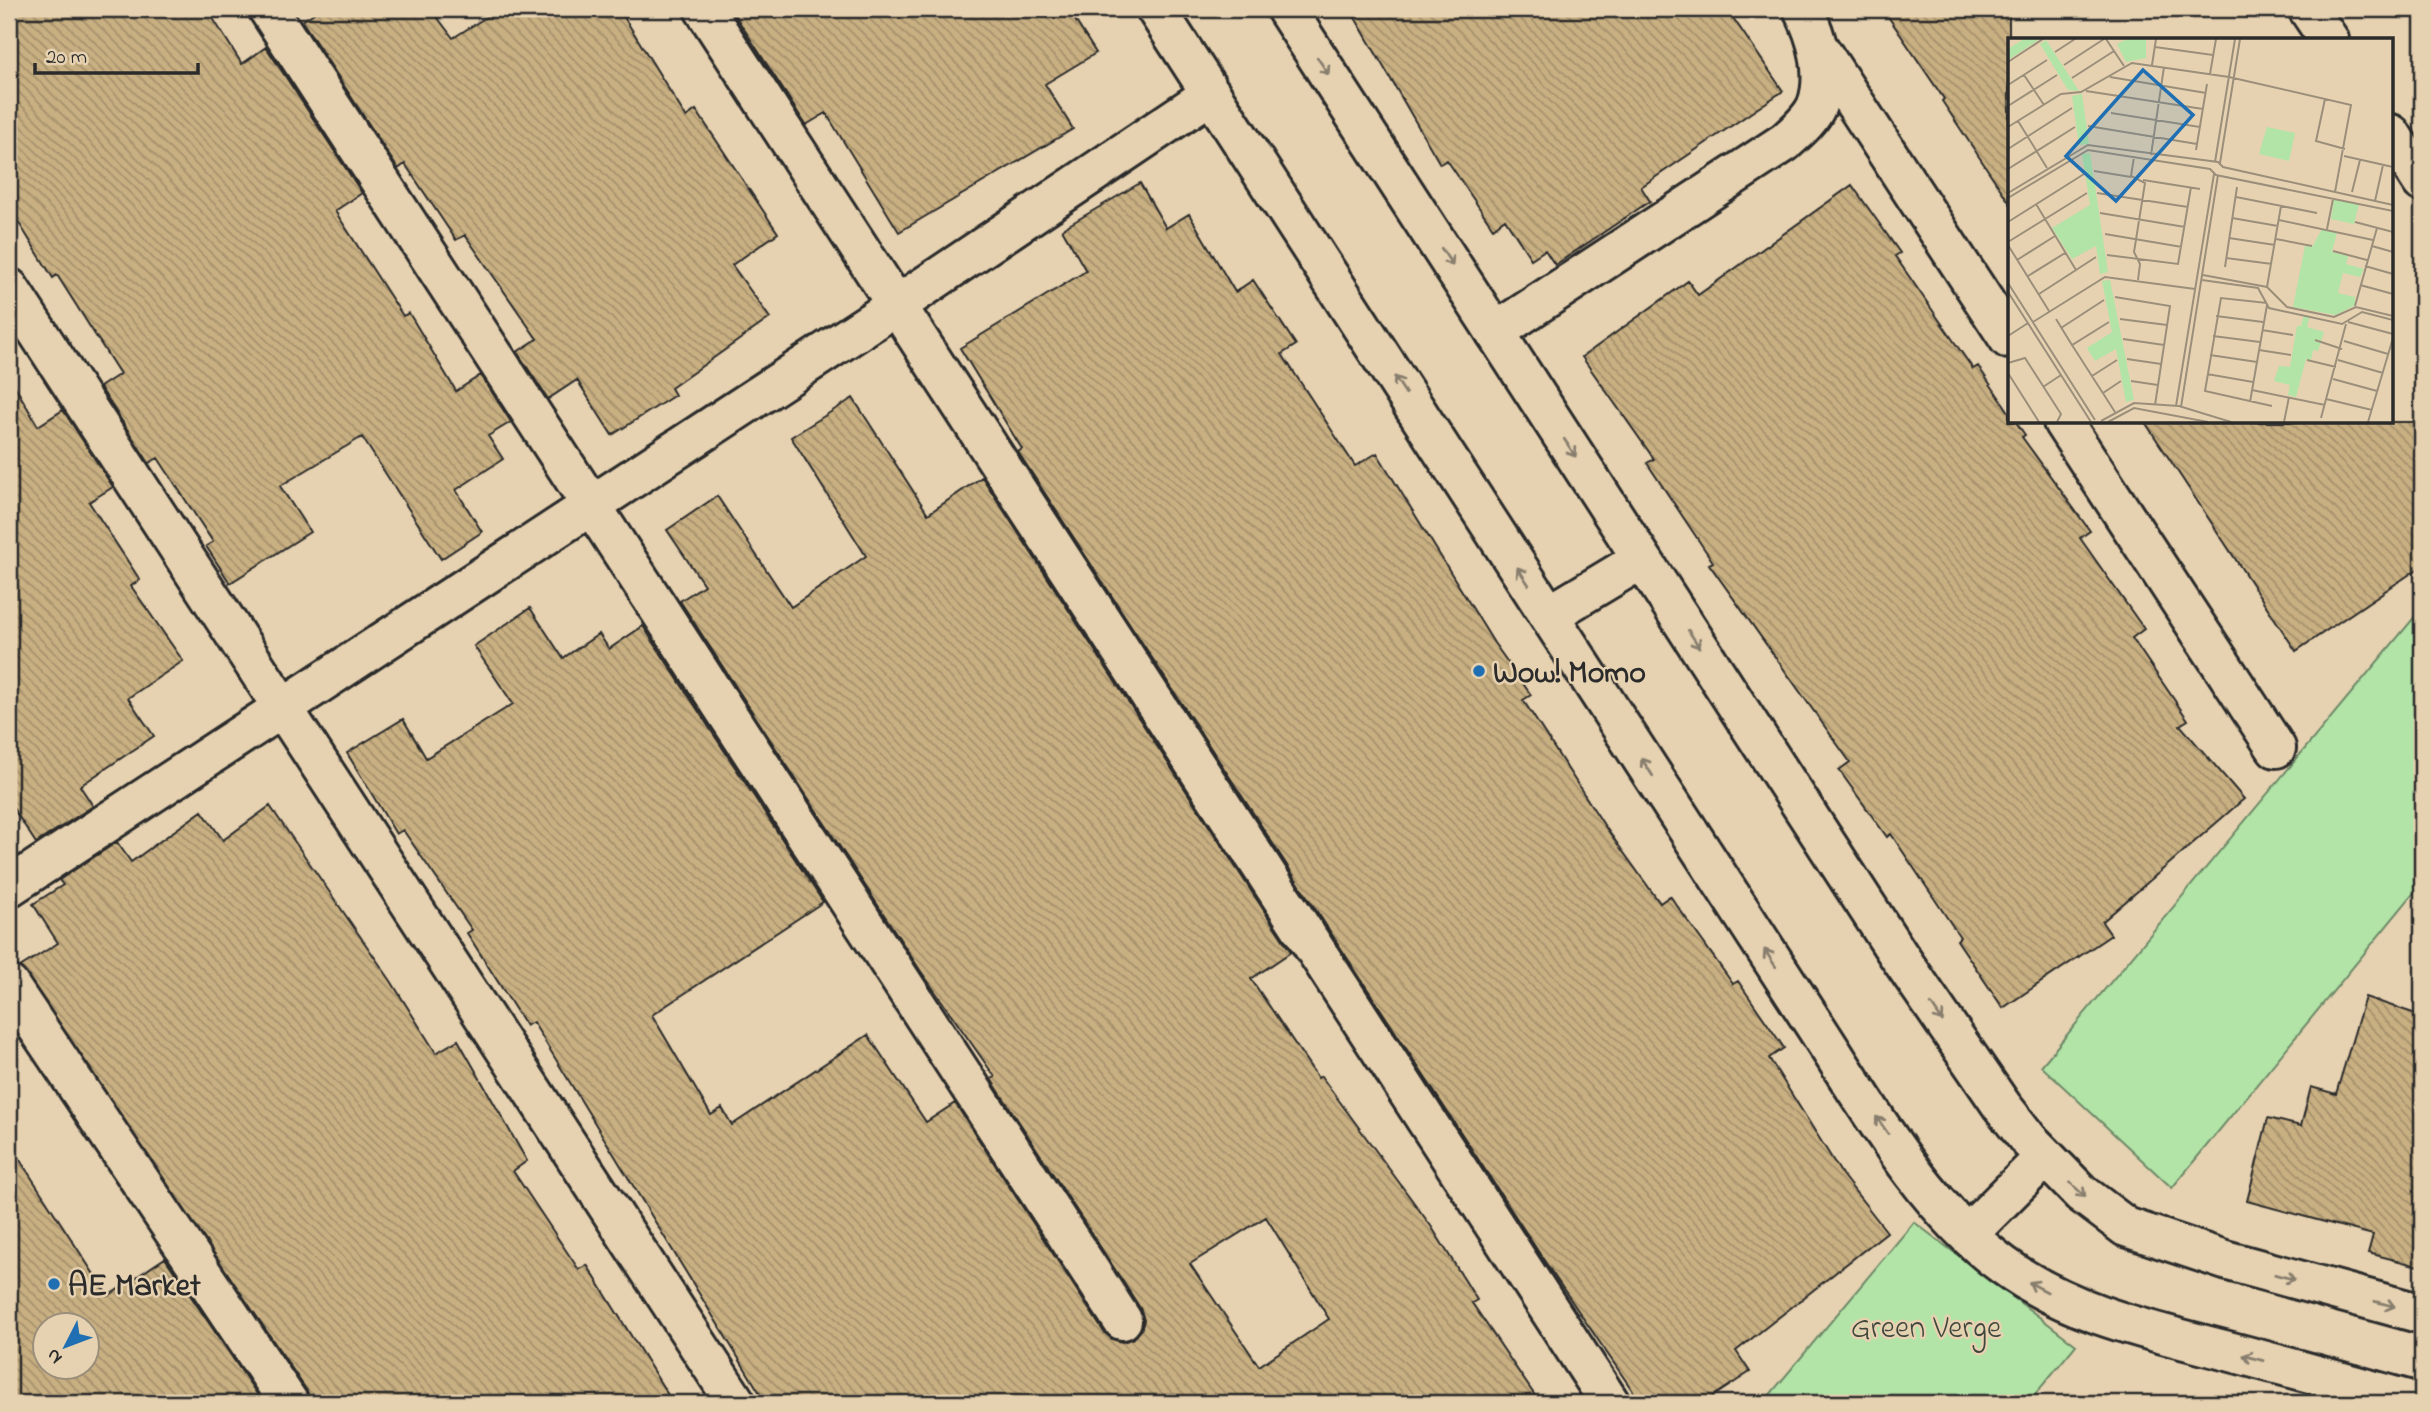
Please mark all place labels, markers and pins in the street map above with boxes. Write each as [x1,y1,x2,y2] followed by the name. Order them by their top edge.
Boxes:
[1493,651,1646,698] place label: Wow! Momo
[1471,663,1487,679] marker: Wow! Momo
[68,1264,201,1311] place label: AE Market
[46,1276,62,1292] marker: AE Market

